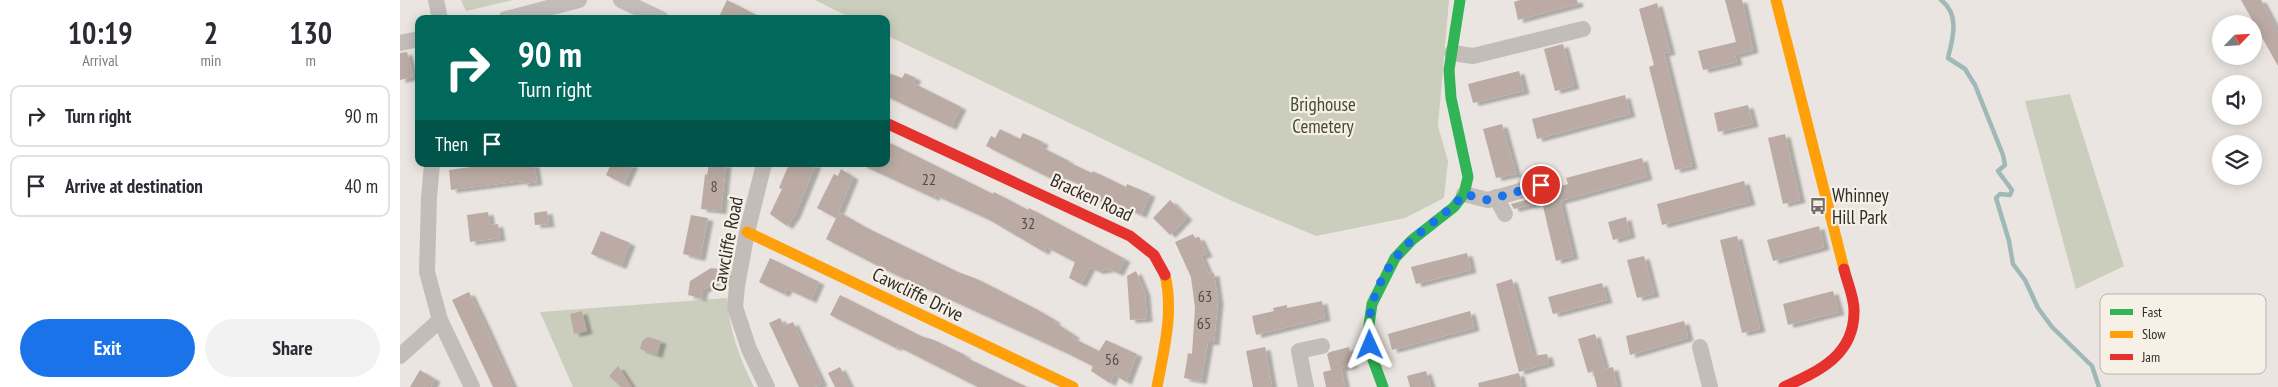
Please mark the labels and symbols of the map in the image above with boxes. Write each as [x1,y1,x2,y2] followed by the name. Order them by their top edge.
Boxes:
[2212,15,2262,65] north arrow
[1290,92,1356,138] park label: Brighouse Cemetery
[1520,164,1562,206] pin
[1047,167,1137,227] street label: Bracken Road
[922,169,936,189] house number: 22
[710,176,718,196] house number: 8
[1832,183,1889,229] place label: Whinney Hill Park
[706,194,748,294] street label: Cawcliffe Road
[1808,196,1828,216] bus stop icon: Whinney Hill Park
[1021,213,1035,233] house number: 32
[869,262,968,326] street label: Cawcliffe Drive
[1198,286,1212,306] house number: 63
[2100,294,2266,374] legend
[2142,303,2162,321] text: Fast
[1197,313,1211,333] house number: 65
[1343,318,1395,370] position arrow
[2142,325,2166,343] text: Slow
[2141,348,2160,366] text: Jam
[1105,349,1119,369] house number: 56

